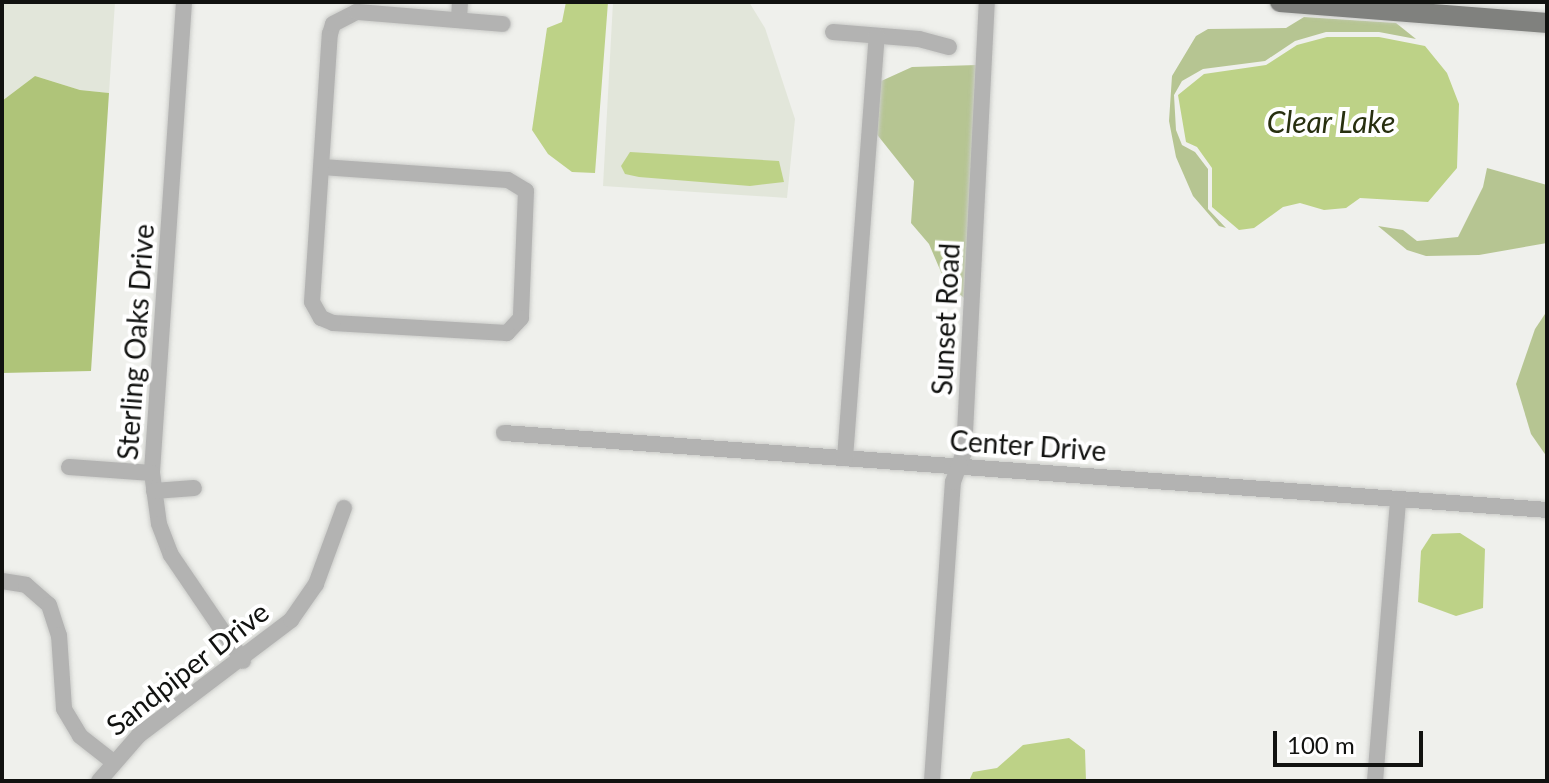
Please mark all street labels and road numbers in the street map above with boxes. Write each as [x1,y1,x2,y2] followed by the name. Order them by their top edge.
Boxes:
[110,223,160,461] street label: Sterling Oaks Drive
[924,242,966,396] street label: Sunset Road
[948,423,1108,467] street label: Center Drive
[99,594,275,742] street label: Sandpiper Drive

